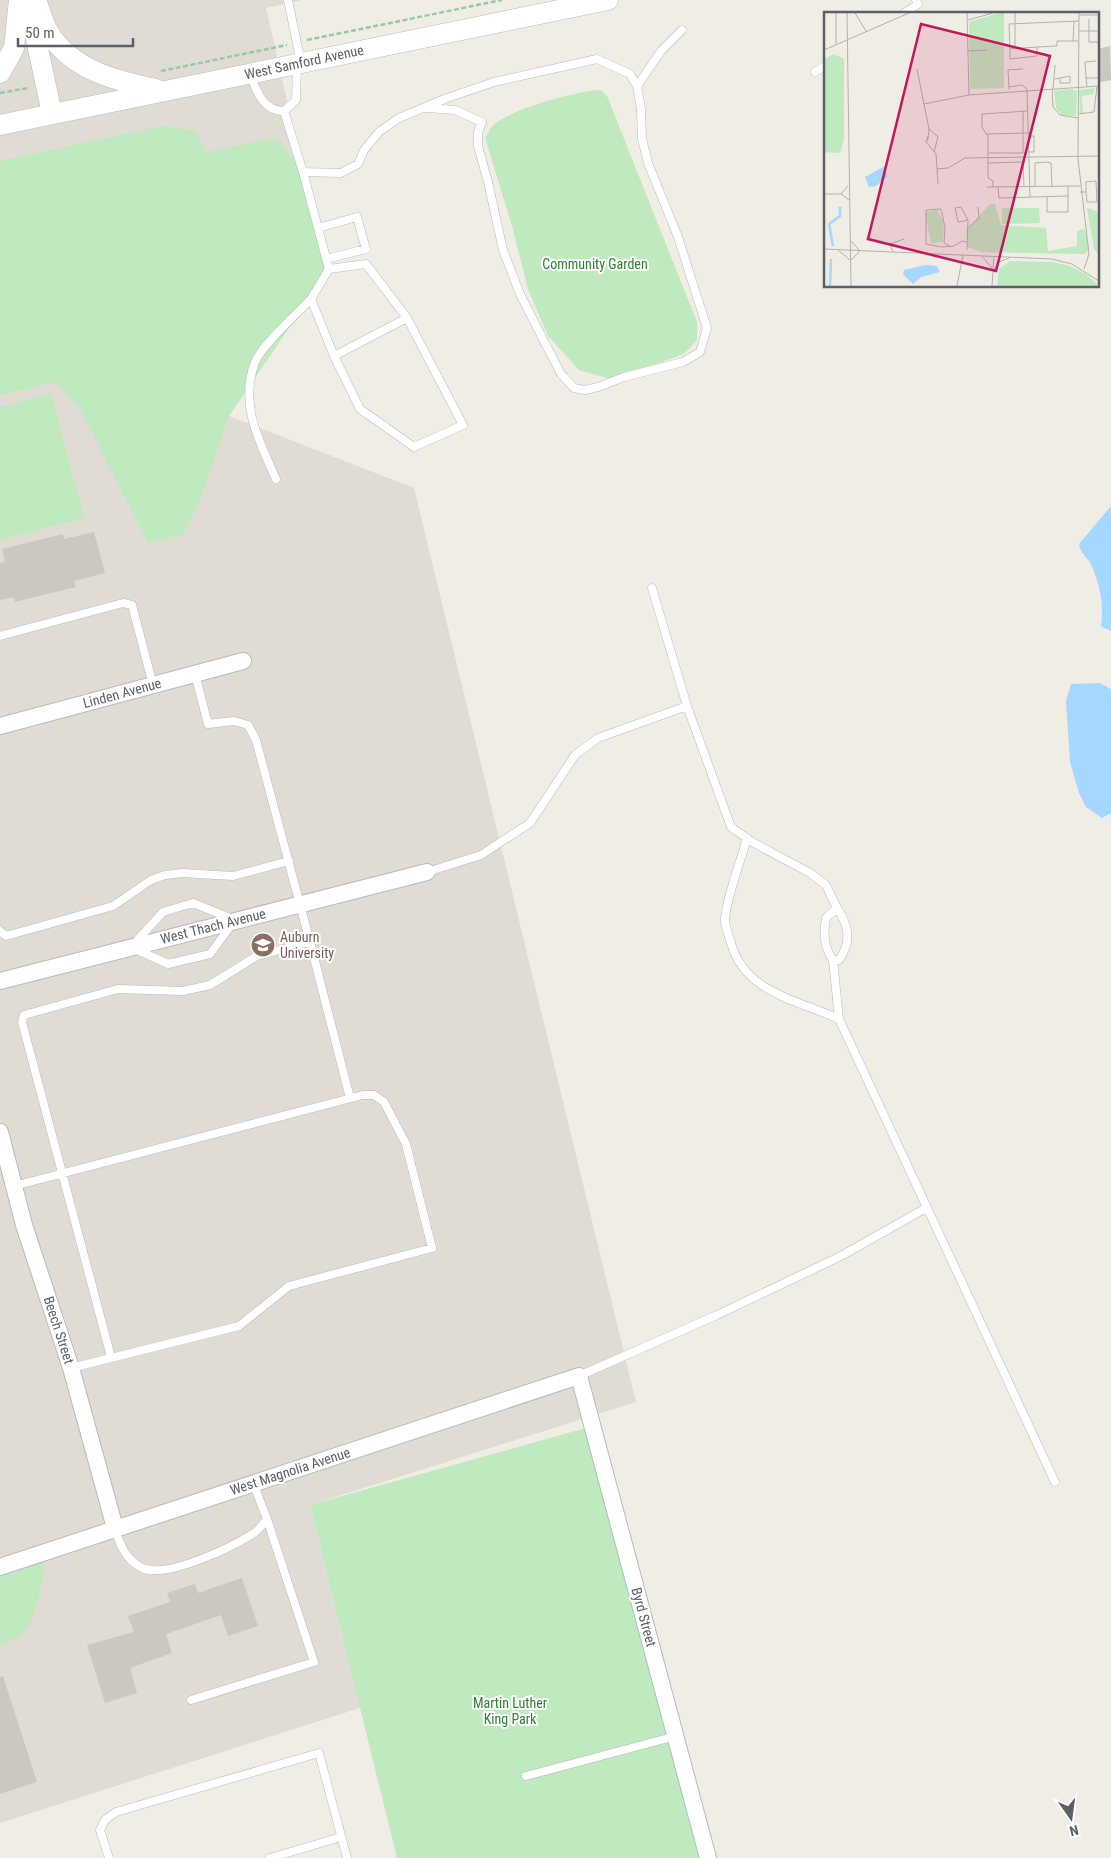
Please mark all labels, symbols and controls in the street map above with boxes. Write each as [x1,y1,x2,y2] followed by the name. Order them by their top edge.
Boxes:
[824,12,1098,288] inset map
[18,15,132,47] scale bar
[25,24,55,42] text: 50 m
[243,41,365,82] street label: West Samford Avenue
[542,256,648,272] park label: Community Garden
[81,675,163,711] street label: Linden Avenue
[159,905,268,947] street label: West Thach Avenue
[280,929,334,961] place label: Auburn University
[250,932,276,958] school or university icon: Auburn University
[41,1294,77,1366] street label: Beech Street
[228,1444,353,1498] street label: West Magnolia Avenue
[628,1586,660,1648] street label: Byrd Street
[473,1695,547,1727] park label: Martin Luther King Park
[1046,1793,1096,1843] north arrow
[1068,1822,1080,1839] text: N

